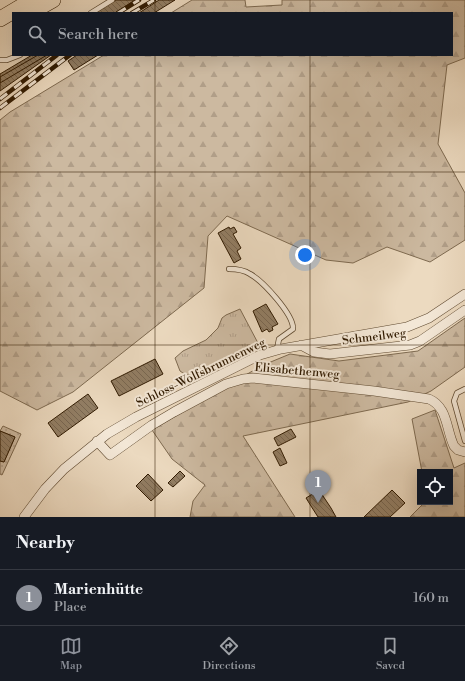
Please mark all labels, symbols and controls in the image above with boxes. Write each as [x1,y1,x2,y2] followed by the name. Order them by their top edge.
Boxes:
[12,12,453,56] search box
[26,23,48,45] icon: search
[58,25,138,44] text: Search here
[295,245,315,265] your location
[341,326,408,348] street label: Schmeilweg
[134,335,269,411] street label: Schloss-Wolfsbrunnenweg
[254,360,341,382] street label: Elisabethenweg
[417,469,453,505] map controls
[417,469,453,505] button: locate
[305,470,331,503] pin: 1
[16,532,75,554] text: Nearby
[54,580,143,599] text: Marienhütte
[26,590,32,606] text: 1
[413,590,449,606] text: 160 m
[54,599,86,615] text: Place
[60,635,82,673] tab: Map
[203,635,256,673] tab: Directions
[376,635,405,673] tab: Saved

